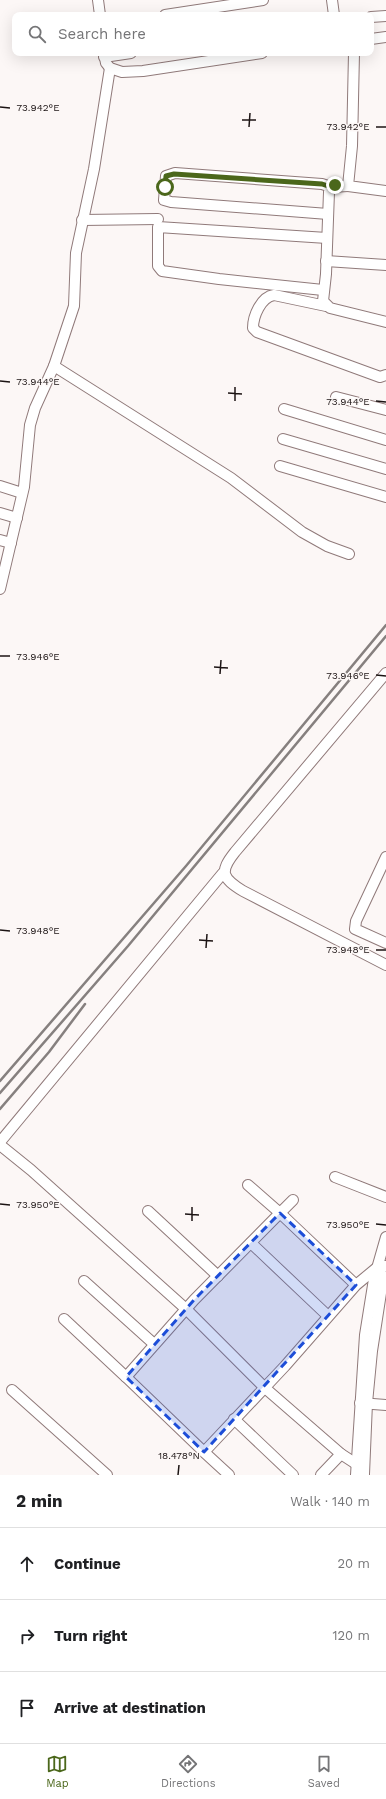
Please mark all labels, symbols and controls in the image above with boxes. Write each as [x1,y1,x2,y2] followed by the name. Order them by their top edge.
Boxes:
[12,12,374,56] search box
[26,23,48,45] icon: search
[58,25,146,43] text: Search here
[16,102,60,113] text: 73.942°E
[326,121,370,132] text: 73.942°E
[326,176,344,194] route end
[156,178,174,196] route start
[16,376,60,387] text: 73.944°E
[326,396,370,407] text: 73.944°E
[16,651,60,662] text: 73.946°E
[326,670,370,681] text: 73.946°E
[16,925,60,936] text: 73.948°E
[326,944,370,955] text: 73.948°E
[16,1199,60,1210] text: 73.950°E
[326,1219,370,1230] text: 73.950°E
[158,1450,200,1461] text: 18.478°N
[16,1491,62,1511] text: 2 min
[290,1494,370,1509] text: Walk · 140 m
[16,1553,38,1575] icon: ahead
[54,1555,121,1573] text: Continue
[338,1556,370,1571] text: 20 m
[16,1625,38,1647] icon: right
[54,1627,127,1645] text: Turn right
[332,1628,370,1643] text: 120 m
[16,1697,38,1719] icon: arrive
[54,1699,206,1717] text: Arrive at destination
[46,1753,69,1790] tab: Map
[161,1753,215,1790] tab: Directions
[308,1753,340,1790] tab: Saved

